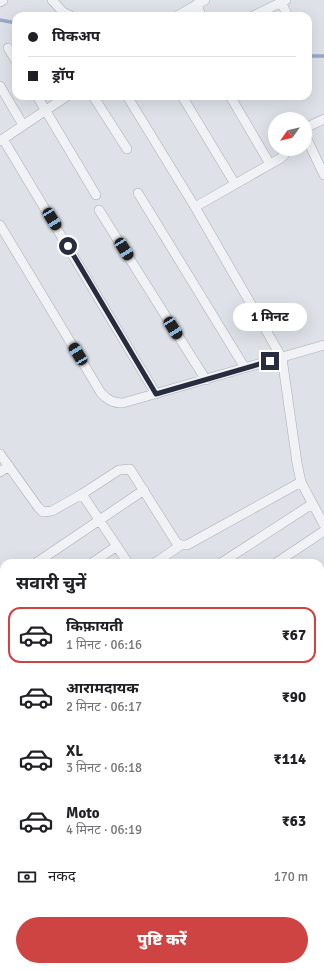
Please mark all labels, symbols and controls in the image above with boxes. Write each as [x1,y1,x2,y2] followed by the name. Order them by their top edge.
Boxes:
[52,27,100,45] text: पिकअप
[52,66,74,84] text: ड्रॉप
[268,112,312,156] north arrow
[268,112,312,156] map controls
[41,206,63,232] car
[113,236,135,262] car
[59,237,77,255] route start
[233,303,307,331] callout: 1 मिनट
[251,309,289,325] text: 1 मिनट
[162,315,184,341] car
[67,341,89,367] car
[261,352,279,370] route end
[16,572,86,594] text: सवारी चुनें
[18,617,54,653] icon: car
[66,617,123,635] text: किफ़ायती
[282,626,306,644] text: ₹67
[66,637,142,653] text: 1 मिनट · 06:16
[18,679,54,715] icon: car
[66,679,139,697] text: आरामदायक
[282,688,306,706] text: ₹90
[66,699,142,715] text: 2 मिनट · 06:17
[18,741,54,777] icon: car
[66,742,83,760] text: XL
[274,750,306,768] text: ₹114
[66,760,142,776] text: 3 मिनट · 06:18
[18,803,54,839] icon: car
[66,804,100,822] text: Moto
[282,812,306,830] text: ₹63
[66,822,142,838] text: 4 मिनट · 06:19
[16,866,38,888] icon: cash
[48,867,76,885] text: नकद
[274,869,308,885] text: 170 m
[16,917,308,963] button: पुष्टि करें

